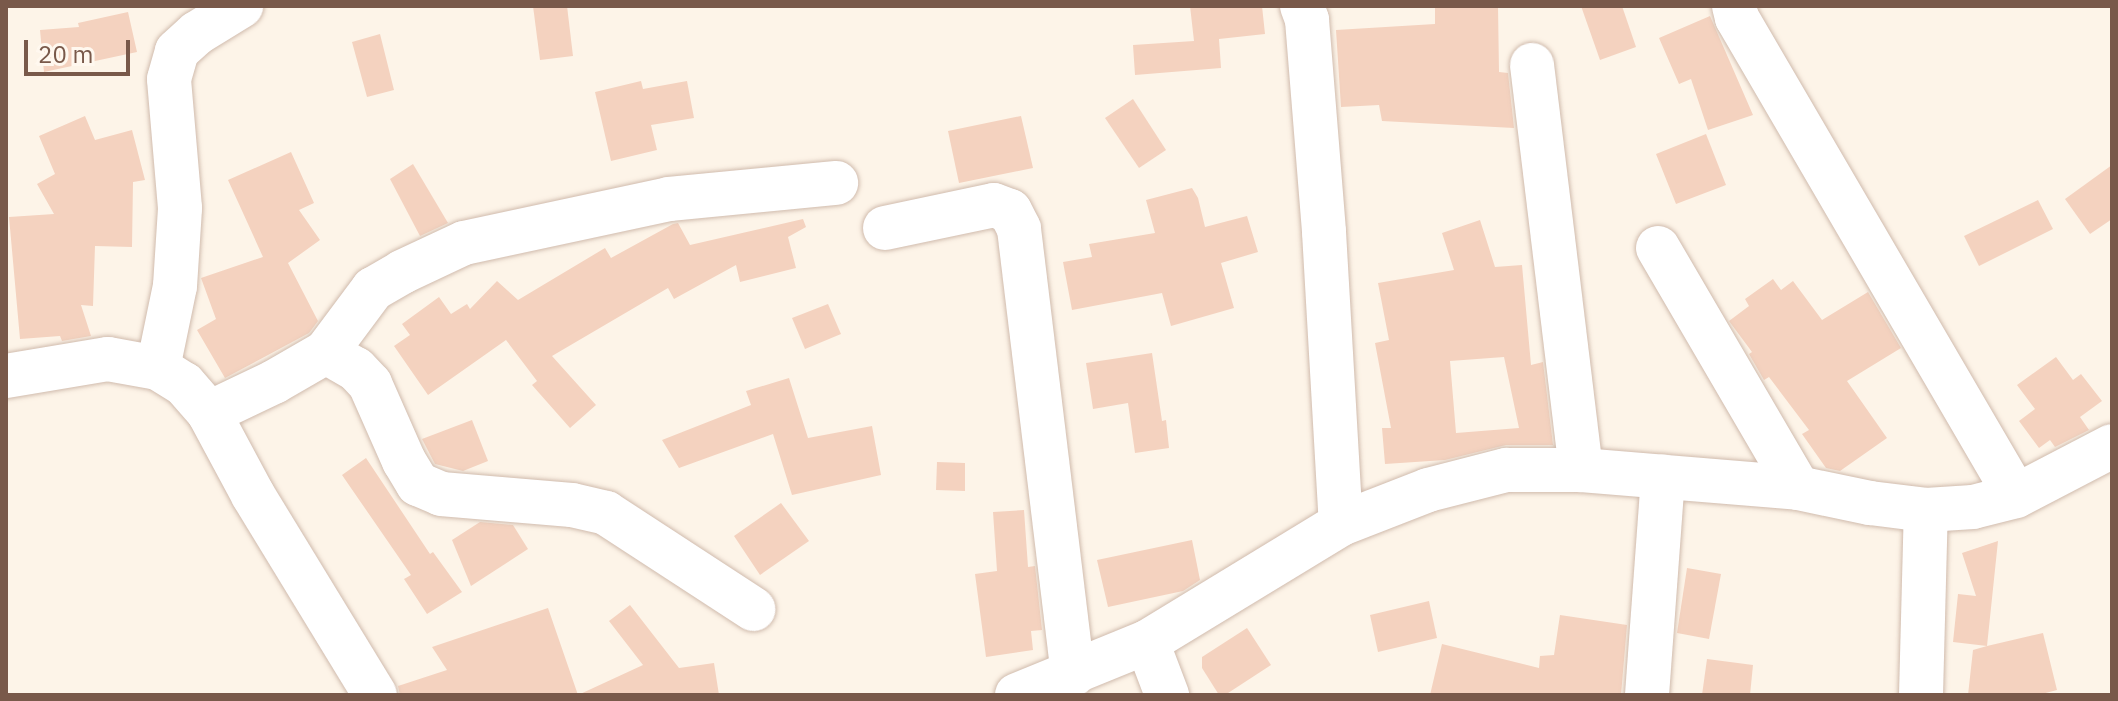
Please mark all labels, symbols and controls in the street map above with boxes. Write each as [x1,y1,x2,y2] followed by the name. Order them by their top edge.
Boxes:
[28,24,134,74] scale bar
[38,38,93,70] text: 20 m

